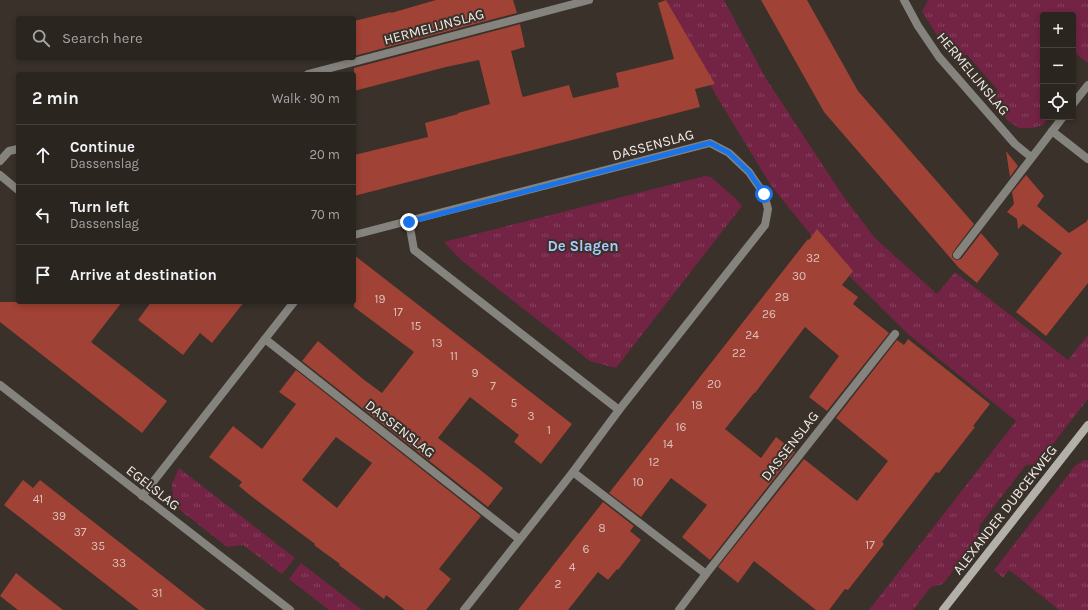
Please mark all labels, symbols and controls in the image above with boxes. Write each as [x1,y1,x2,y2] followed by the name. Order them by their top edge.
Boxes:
[382,5,486,49] street label: HERMELIJNSLAG
[1040,12,1076,120] map controls
[1040,12,1076,48] button: +
[16,16,356,60] search box
[30,27,52,49] icon: search
[62,29,143,47] text: Search here
[933,29,1013,119] street label: HERMELIJNSLAG
[1040,48,1076,84] button: −
[1040,84,1076,120] button: locate
[32,88,79,108] text: 2 min
[272,91,340,106] text: Walk · 90 m
[610,126,696,164] street label: DASSENSLAG
[70,138,135,156] text: Continue
[32,144,54,166] icon: ahead
[310,147,340,162] text: 20 m
[70,156,139,171] text: Dassenslag
[755,185,773,203] route start
[70,198,129,216] text: Turn left
[32,204,54,226] icon: left
[311,207,340,222] text: 70 m
[400,213,418,231] route end
[70,216,139,231] text: Dassenslag
[548,237,618,255] district label: De Slagen
[806,251,820,265] house number: 32
[32,264,54,286] icon: arrive
[70,266,217,284] text: Arrive at destination
[792,269,806,283] house number: 30
[775,290,789,304] house number: 28
[375,292,385,306] house number: 19
[393,305,403,319] house number: 17
[762,307,776,321] house number: 26
[411,319,422,333] house number: 15
[745,328,759,342] house number: 24
[431,336,443,350] house number: 13
[732,346,746,360] house number: 22
[450,349,458,363] house number: 11
[472,366,479,380] house number: 9
[707,377,721,391] house number: 20
[490,379,496,393] house number: 7
[511,396,518,410] house number: 5
[362,397,438,461] street label: DASSENSLAG
[691,398,703,412] house number: 18
[758,408,822,484] street label: DASSENSLAG
[527,409,535,423] house number: 3
[676,420,687,434] house number: 16
[547,423,551,437] house number: 1
[663,437,674,451] house number: 14
[949,442,1061,578] street label: ALEXANDER DUBCEKWEG
[649,455,660,469] house number: 12
[123,462,183,514] street label: EGELSLAG
[632,475,644,489] house number: 10
[33,492,43,506] house number: 41
[52,509,66,523] house number: 39
[598,521,606,535] house number: 8
[74,525,87,539] house number: 37
[865,538,875,552] house number: 17
[91,539,105,553] house number: 35
[583,542,590,556] house number: 6
[112,556,126,570] house number: 33
[569,560,576,574] house number: 4
[555,577,562,591] house number: 2
[151,586,163,600] house number: 31

